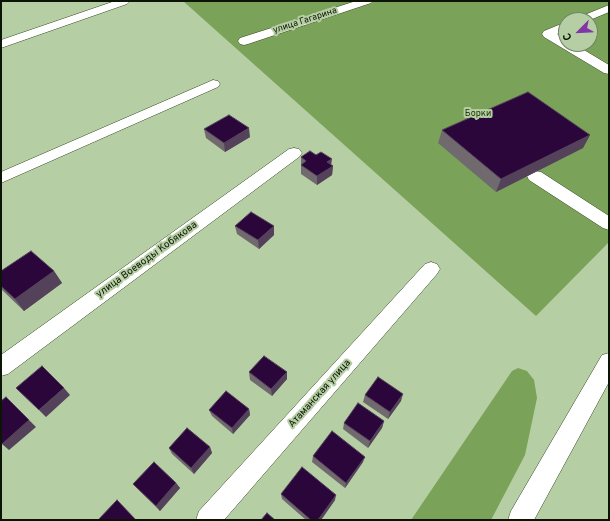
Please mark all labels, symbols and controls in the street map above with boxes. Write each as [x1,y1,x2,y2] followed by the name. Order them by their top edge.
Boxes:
[272,6,338,36] street label: улица Гагарина
[558,12,598,52] north arrow
[560,30,576,43] text: С
[465,109,491,119] park label: Борки
[94,219,200,301] street label: улица Воеводы Кобякова
[286,357,354,431] street label: Атаманская улица

